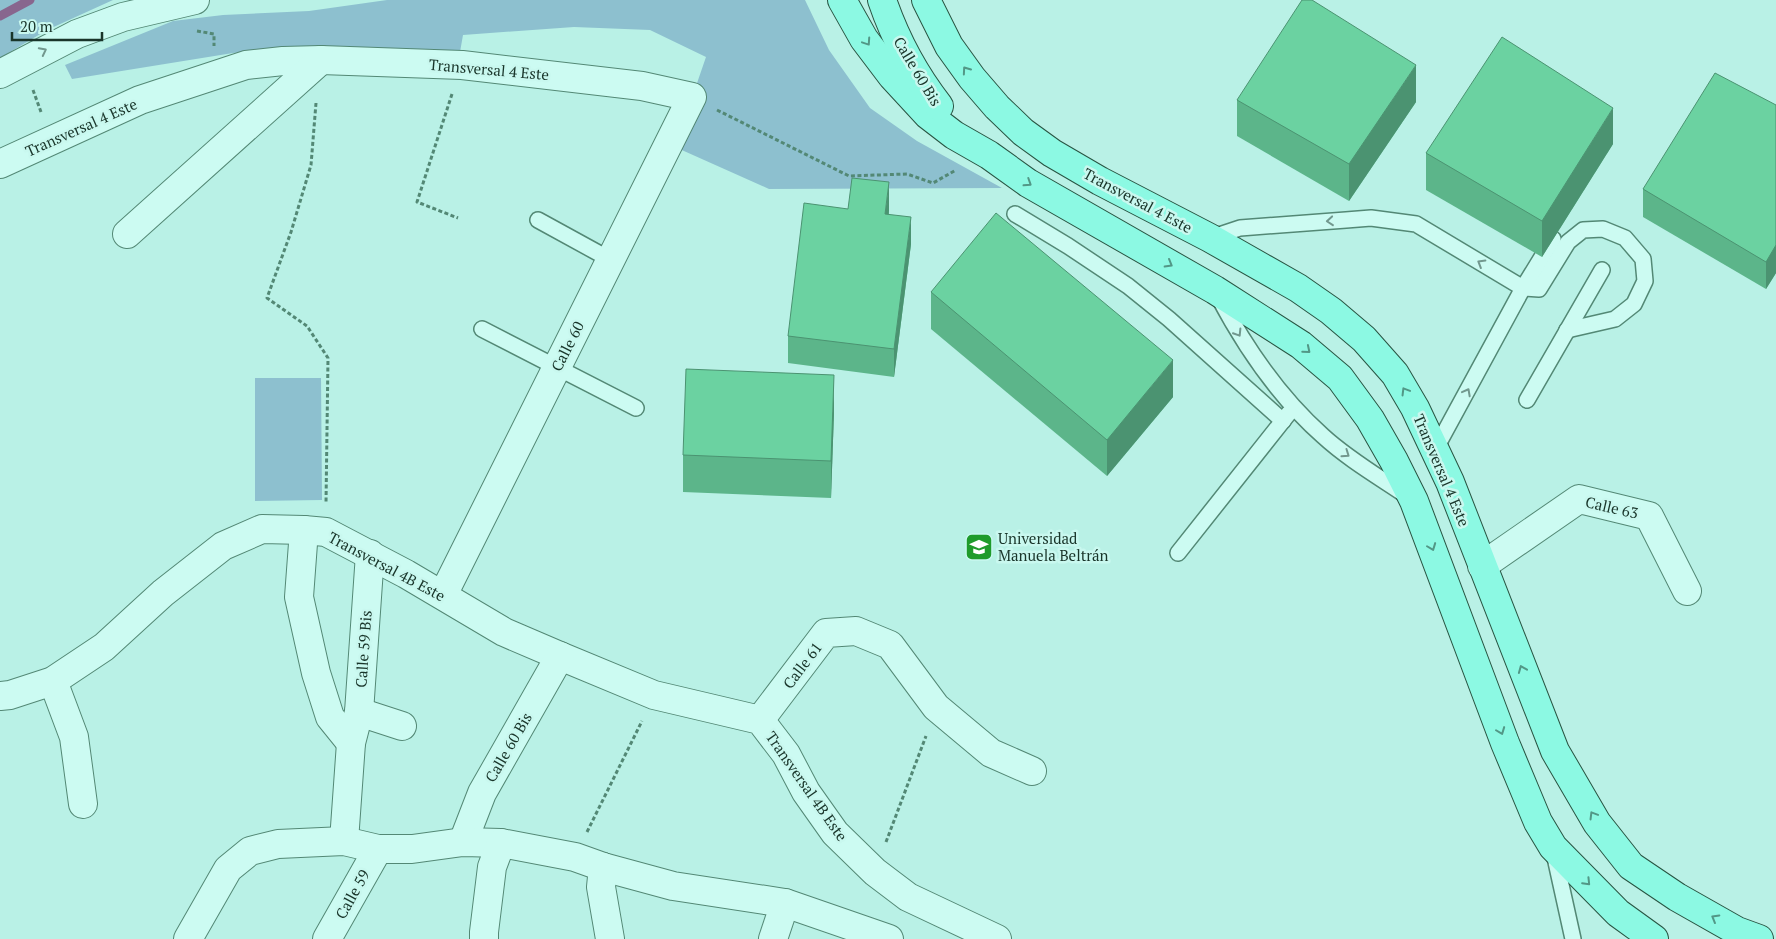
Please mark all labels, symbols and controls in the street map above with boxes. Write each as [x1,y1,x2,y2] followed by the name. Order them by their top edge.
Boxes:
[12,10,102,42] scale bar
[20,16,53,36] text: 20 m
[890,33,946,109] street label: Calle 60 Bis
[861,36,870,46] one-way arrow
[38,47,47,57] one-way arrow
[428,54,550,84] street label: Transversal 4 Este
[963,66,972,76] one-way arrow
[22,93,140,161] street label: Transversal 4 Este
[1080,163,1196,237] street label: Transversal 4 Este
[1023,177,1032,187] one-way arrow
[1326,215,1334,226] one-way arrow
[1164,258,1173,268] one-way arrow
[1478,259,1487,269] one-way arrow
[546,318,588,374] street label: Calle 60
[1232,328,1242,337] one-way arrow
[1301,345,1310,353] one-way arrow
[1401,387,1411,396] one-way arrow
[1461,388,1471,397] one-way arrow
[1409,411,1475,529] street label: Transversal 4 Este
[1340,448,1349,457] one-way arrow
[1584,491,1640,523] street label: Calle 63
[325,527,449,605] street label: Transversal 4B Este
[998,528,1109,565] place label: Universidad Manuela Beltrán
[964,532,994,562] school or university icon: Universidad Manuela Beltrán
[1426,542,1436,550] one-way arrow
[350,610,376,688] street label: Calle 59 Bis
[778,638,826,692] street label: Calle 61
[1518,666,1528,674] one-way arrow
[480,709,536,785] street label: Calle 60 Bis
[762,727,852,845] street label: Transversal 4B Este
[1495,727,1505,735] one-way arrow
[1589,812,1599,821] one-way arrow
[330,866,374,922] street label: Calle 59
[1581,876,1590,885] one-way arrow
[1711,915,1720,925] one-way arrow

